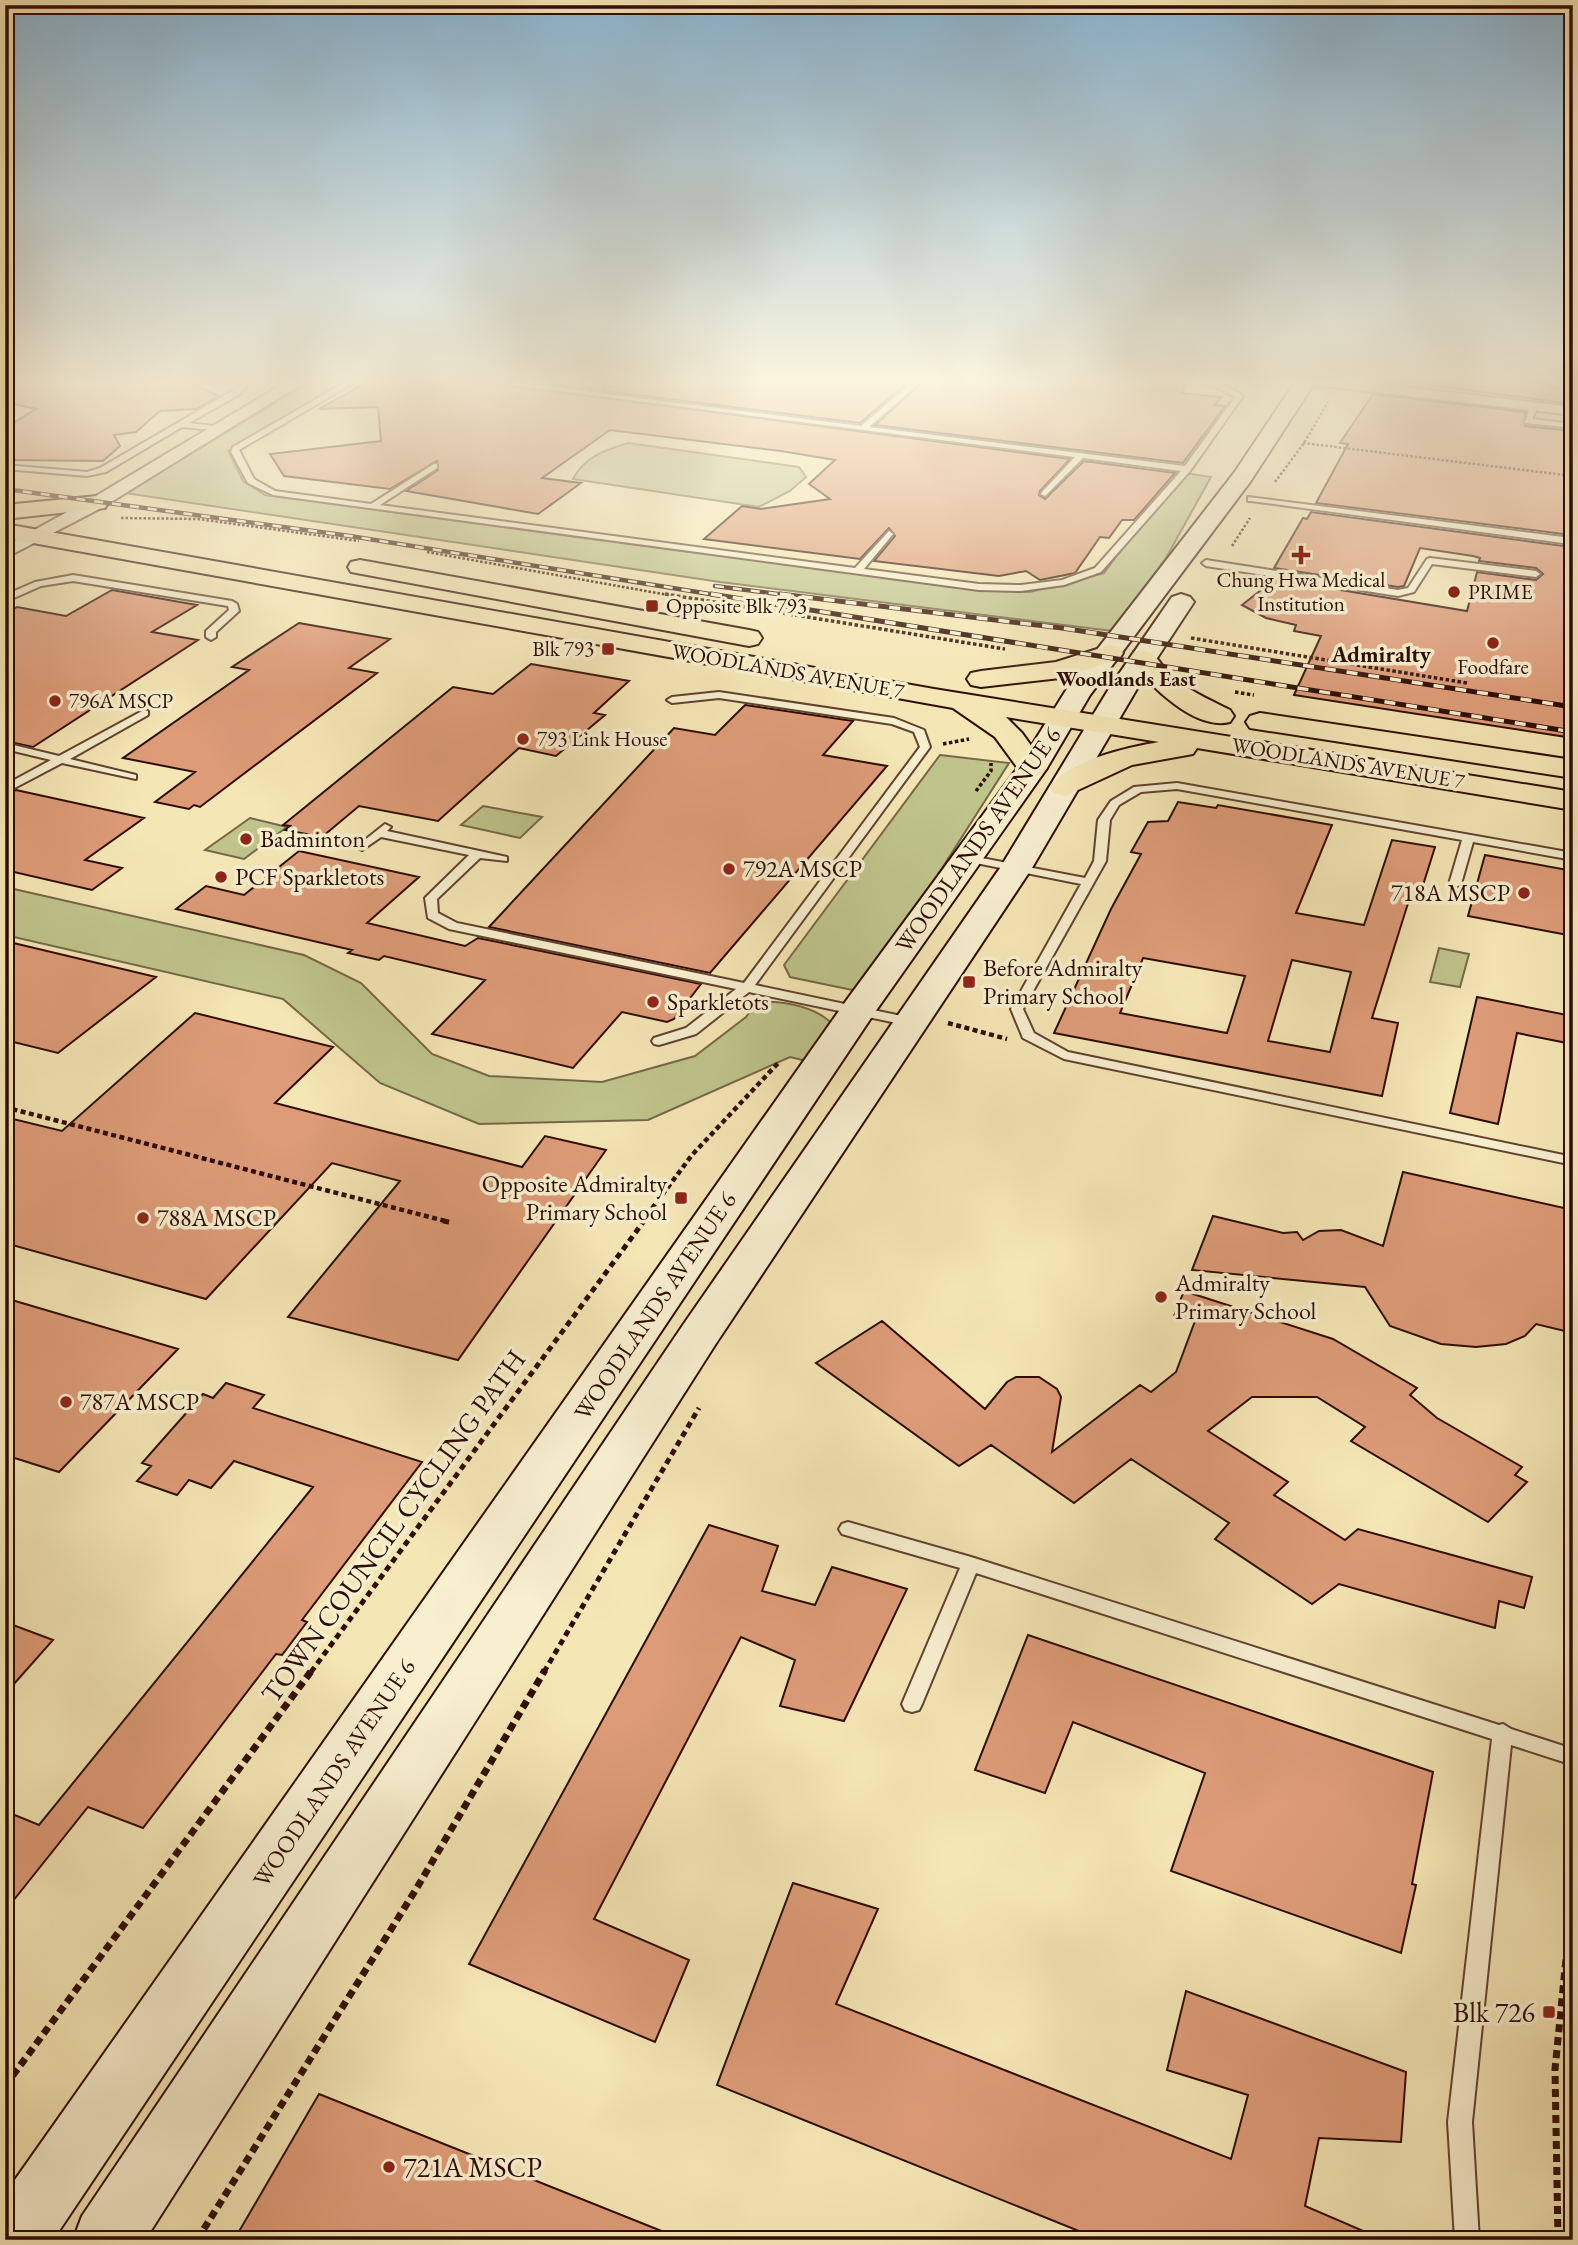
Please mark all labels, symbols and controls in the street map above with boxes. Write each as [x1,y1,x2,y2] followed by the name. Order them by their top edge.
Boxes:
[1291,545,1311,565] marker: Chung Hwa Medical Institution
[1217,566,1385,617] place label: Chung Hwa Medical Institution
[1468,578,1533,605] place label: PRIME
[1446,584,1462,600] marker: PRIME
[666,592,807,619] place label: Opposite Blk 793
[644,598,660,614] marker: Opposite Blk 793
[532,635,594,662] place label: Blk 793
[1485,635,1501,651] marker: Foodfare
[670,637,907,704] street label: WOODLANDS AVENUE 7
[1330,639,1432,669] district label: Admiralty
[600,641,616,657] marker: Blk 793
[1457,653,1529,680] place label: Foodfare
[1056,665,1196,692] district label: Woodlands East
[69,687,174,714] place label: 796A MSCP
[47,693,63,709] marker: 796A MSCP
[888,721,1067,959] street label: WOODLANDS AVENUE 6
[537,725,667,752] place label: 793 Link House
[515,731,531,747] marker: 793 Link House
[1230,731,1467,794] street label: WOODLANDS AVENUE 7
[260,823,365,854] place label: Badminton
[238,831,254,847] marker: Badminton
[743,853,862,884] place label: 792A MSCP
[235,861,384,892] place label: PCF Sparkletots
[721,861,737,877] marker: 792A MSCP
[213,869,229,885] marker: PCF Sparkletots
[1391,877,1510,908] place label: 718A MSCP
[1516,885,1532,901] marker: 718A MSCP
[983,952,1143,1011] place label: Before Admiralty Primary School
[961,974,977,990] marker: Before Admiralty Primary School
[667,986,769,1017] place label: Sparkletots
[645,994,661,1010] marker: Sparkletots
[482,1168,667,1227] place label: Opposite Admiralty Primary School
[567,1186,743,1426] street label: WOODLANDS AVENUE 6
[673,1190,689,1206] marker: Opposite Admiralty Primary School
[157,1202,276,1233] place label: 788A MSCP
[135,1210,151,1226] marker: 788A MSCP
[1174,1267,1316,1326] place label: Admiralty Primary School
[1153,1289,1169,1305] marker: Admiralty Primary School
[253,1342,533,1710] street label: TOWN COUNCIL CYCLING PATH
[80,1386,199,1417] place label: 787A MSCP
[58,1394,74,1410] marker: 787A MSCP
[246,1653,422,1893] street label: WOODLANDS AVENUE 6
[1453,1994,1535,2030] place label: Blk 726
[1541,2004,1557,2020] marker: Blk 726
[403,2149,542,2185] place label: 721A MSCP
[381,2159,397,2175] marker: 721A MSCP

